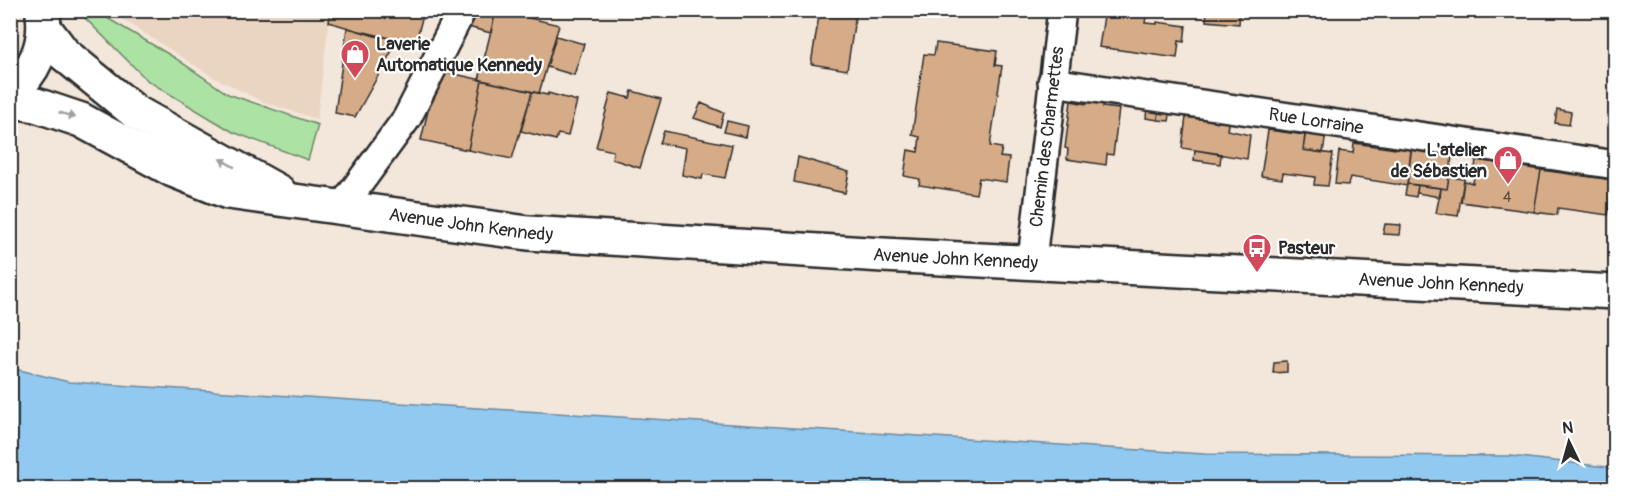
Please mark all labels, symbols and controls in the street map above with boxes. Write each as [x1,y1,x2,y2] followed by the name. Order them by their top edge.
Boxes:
[376,33,542,77] place label: Laverie Automatique Kennedy
[339,38,371,80] shop icon: Laverie Automatique Kennedy
[1024,45,1069,228] street label: Chemin des Charmettes
[1267,103,1365,139] street label: Rue Lorraine
[58,111,76,121] one-way arrow
[1391,139,1488,183] place label: L'atelier de Sébastien
[1492,144,1524,186] shop icon: L'atelier de Sébastien
[219,157,235,168] one-way arrow
[1503,188,1512,207] house number: 4
[387,203,554,246] street label: Avenue John Kennedy
[1241,232,1273,274] bus stop icon: Pasteur
[1278,237,1336,260] place label: Pasteur
[872,243,1039,274] street label: Avenue John Kennedy
[1358,268,1524,299] street label: Avenue John Kennedy
[1539,412,1599,472] north arrow
[1562,418,1574,438] text: N

